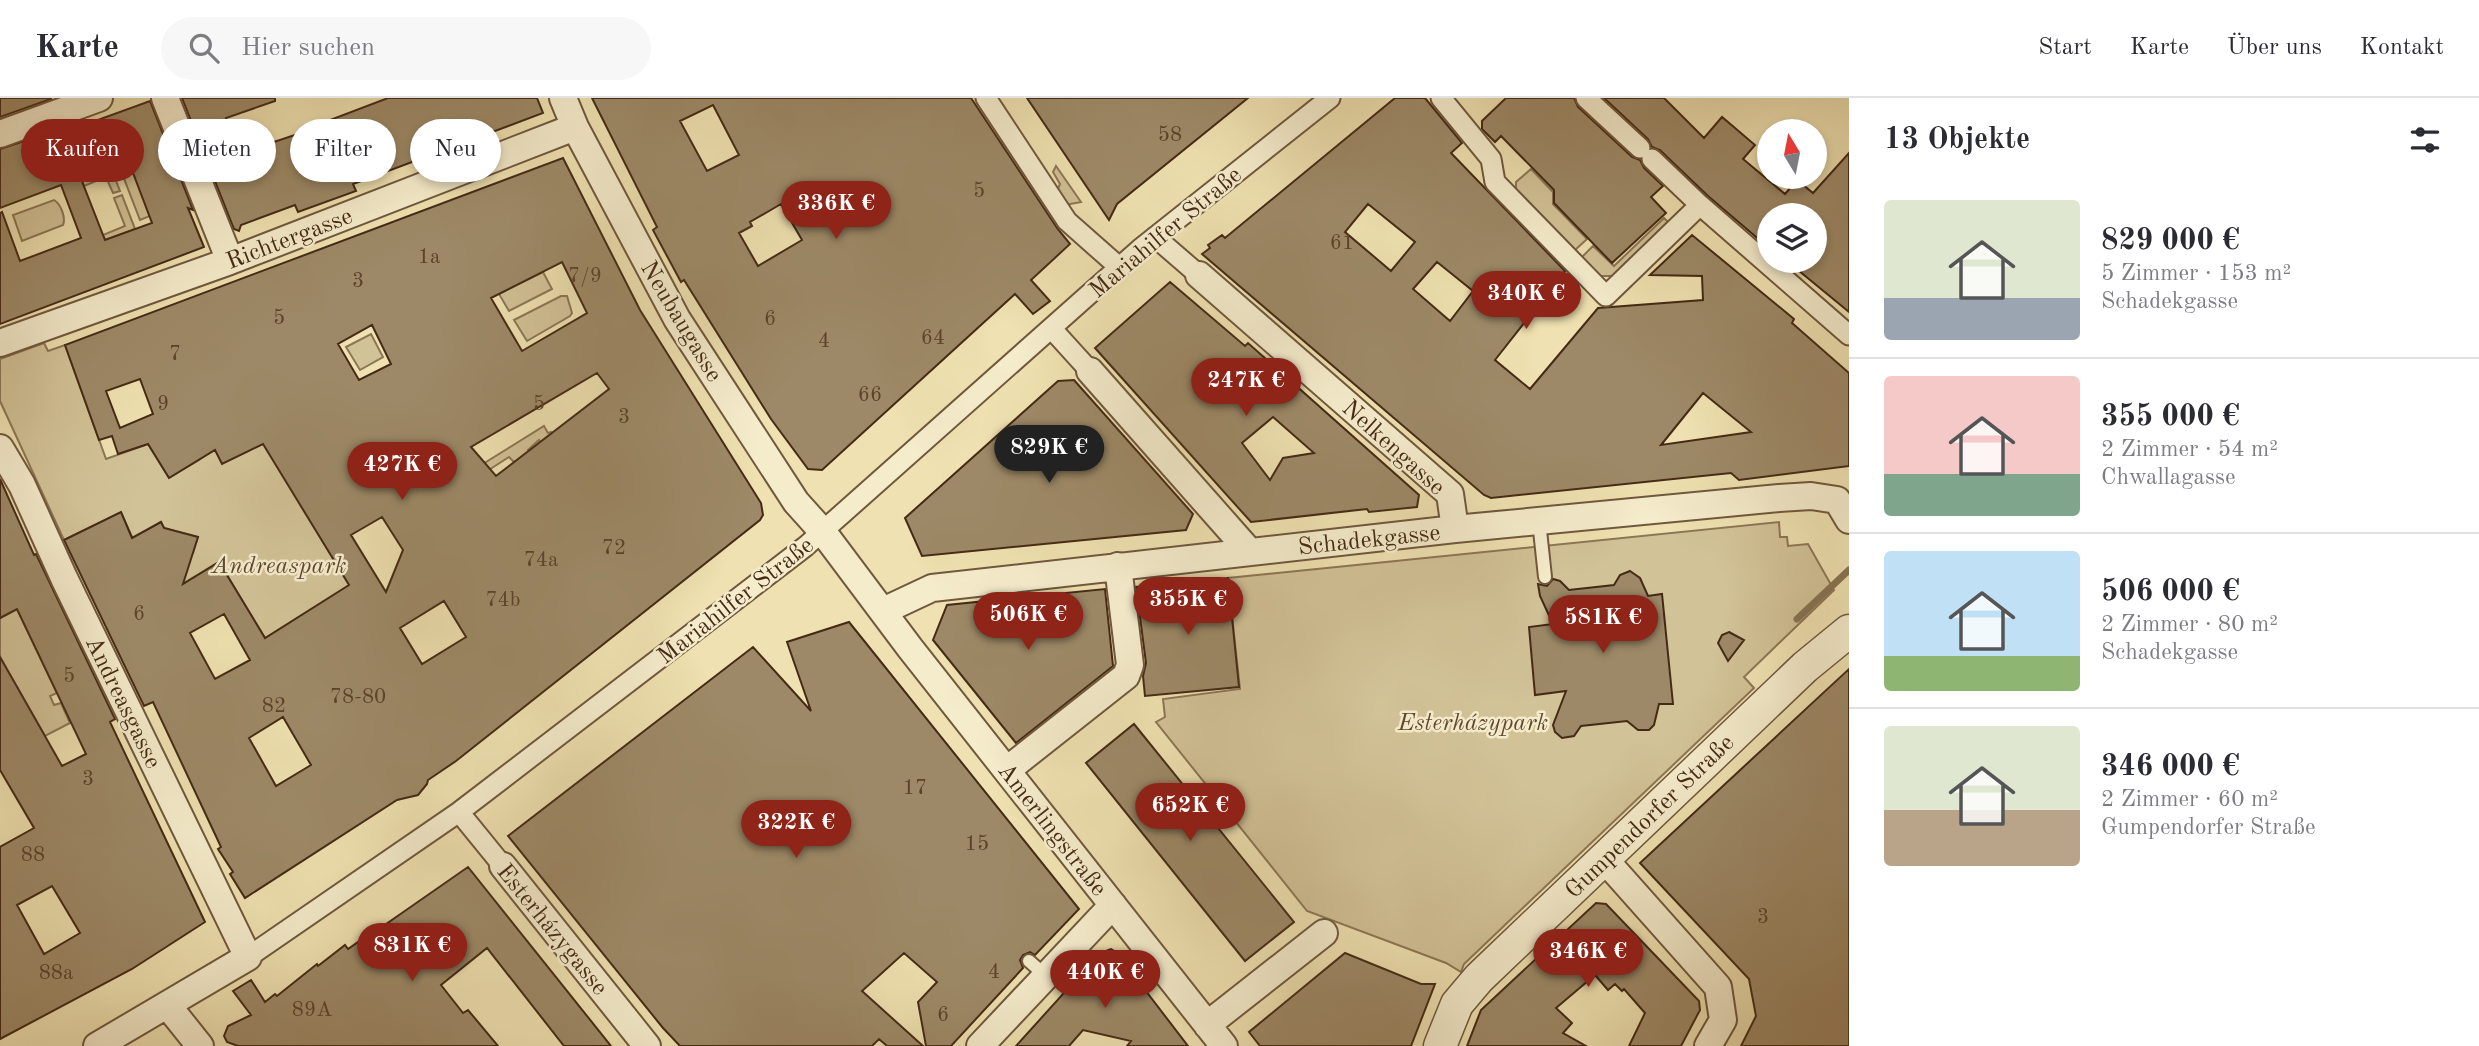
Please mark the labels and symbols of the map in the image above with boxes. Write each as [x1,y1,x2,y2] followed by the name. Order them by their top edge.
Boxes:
[1757,119,1827,189] north arrow
[1158,125,1182,146] house number: 58
[1086,163,1247,304] street label: Mariahilfer Straße
[779,181,893,241] pin: 336K €
[973,181,985,202] house number: 5
[223,205,356,275] street label: Richtergasse
[1330,233,1354,254] house number: 61
[418,247,440,268] house number: 1a
[635,258,726,386] street label: Neubaugasse
[568,266,602,287] house number: 7/9
[352,271,364,292] house number: 3
[1469,272,1583,331] pin: 340K €
[273,308,285,329] house number: 5
[764,309,776,330] house number: 6
[921,328,945,349] house number: 64
[818,331,830,352] house number: 4
[169,344,181,365] house number: 7
[1189,358,1303,418] pin: 247K €
[858,385,882,406] house number: 66
[157,394,169,415] house number: 9
[533,394,545,415] house number: 5
[1337,396,1449,501] street label: Nelkengasse
[618,407,630,428] house number: 3
[992,426,1106,485] pin: 829K €
[345,442,459,502] pin: 427K €
[1297,522,1442,560] street label: Schadekgasse
[654,534,819,670] street label: Mariahilfer Straße
[602,538,626,559] house number: 72
[524,550,558,571] house number: 74a
[210,555,346,579] park label: Andreaspark
[1131,578,1245,637] pin: 355K €
[485,590,521,611] house number: 74b
[971,592,1085,652] pin: 506K €
[1546,596,1660,655] pin: 581K €
[133,604,145,625] house number: 6
[80,633,164,773] street label: Andreasgasse
[63,666,75,687] house number: 5
[330,687,386,708] house number: 78-80
[262,696,286,717] house number: 82
[1397,712,1548,736] park label: Esterházypark
[1561,731,1739,904] street label: Gumpendorfer Straße
[992,759,1111,901] street label: Amerlingstraße
[82,769,94,790] house number: 3
[903,778,927,799] house number: 17
[1133,784,1247,843] pin: 652K €
[739,800,853,860] pin: 322K €
[965,834,989,855] house number: 15
[21,845,45,866] house number: 88
[491,860,611,1000] street label: Esterházygasse
[1757,907,1769,928] house number: 3
[355,924,469,983] pin: 831K €
[1531,930,1645,989] pin: 346K €
[1048,950,1162,1010] pin: 440K €
[988,962,1000,983] house number: 4
[39,963,73,984] house number: 88a
[292,1000,332,1021] house number: 89A
[937,1005,949,1026] house number: 6

